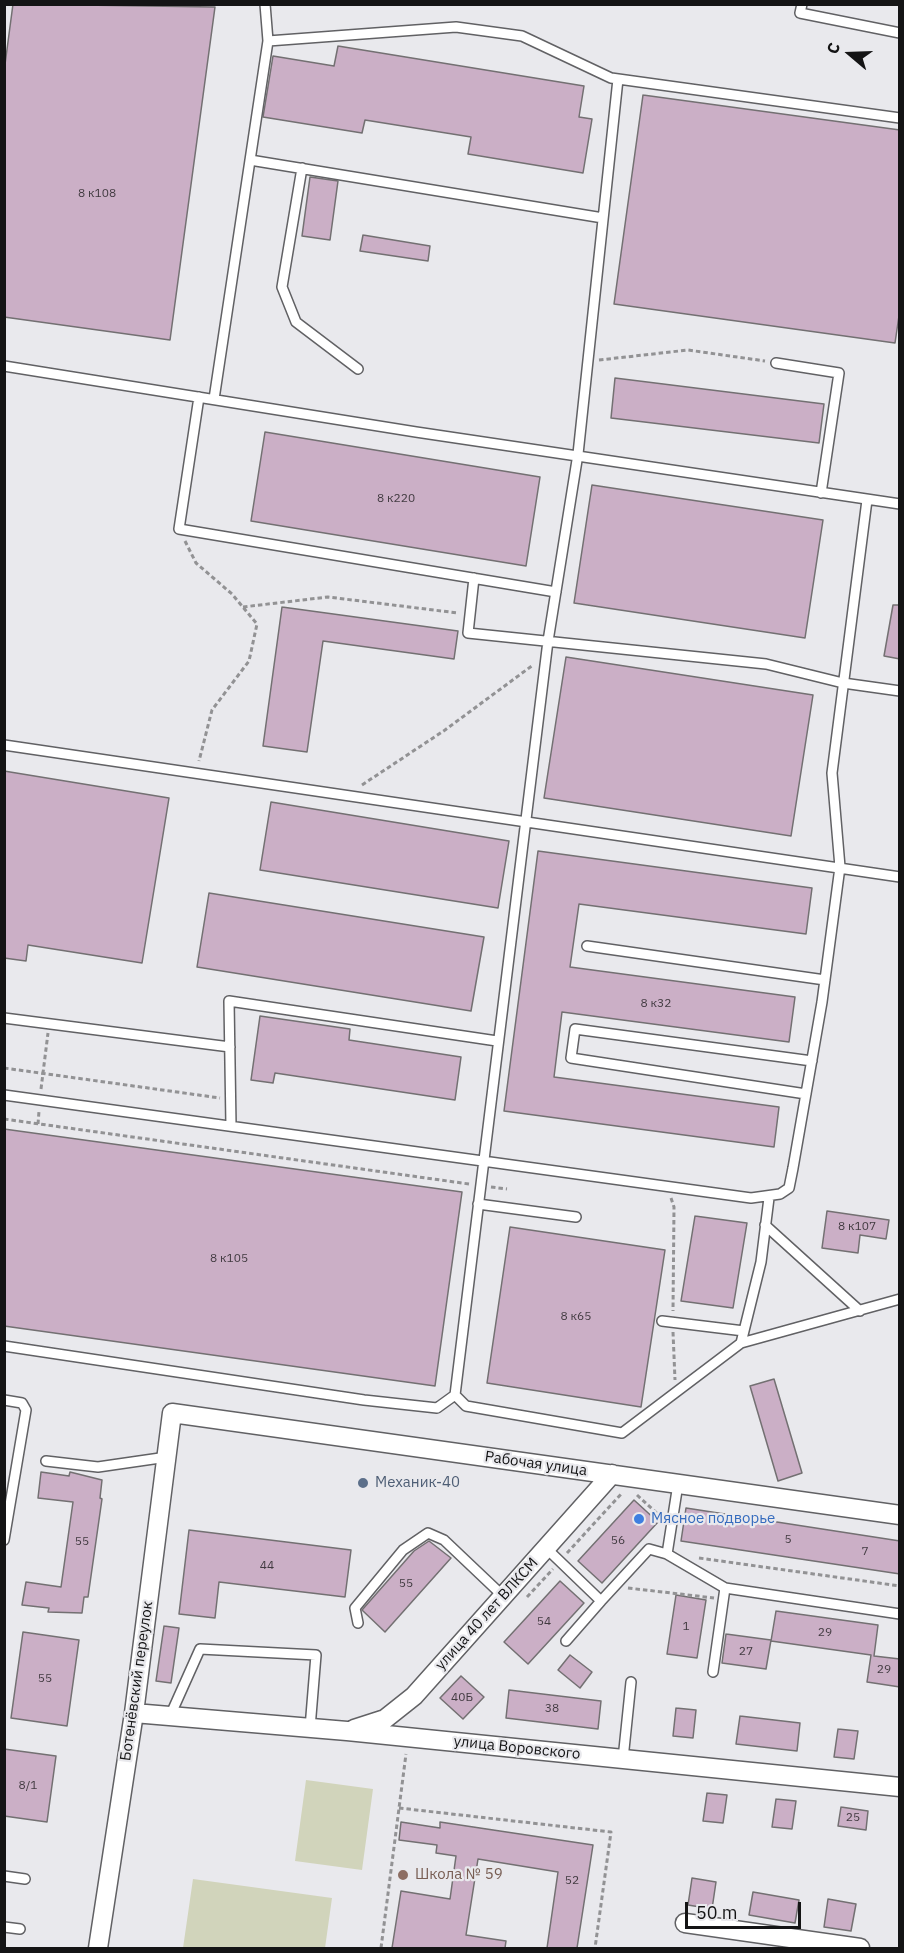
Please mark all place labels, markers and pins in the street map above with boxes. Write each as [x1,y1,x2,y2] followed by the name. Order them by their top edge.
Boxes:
[375,1474,460,1492] place label: Механик-40
[356,1476,370,1490] marker: Механик-40
[651,1510,775,1528] place label: Мясное подворье
[632,1512,646,1526] marker: Мясное подворье
[415,1866,503,1884] place label: Школа № 59
[396,1868,410,1882] marker: Школа № 59

